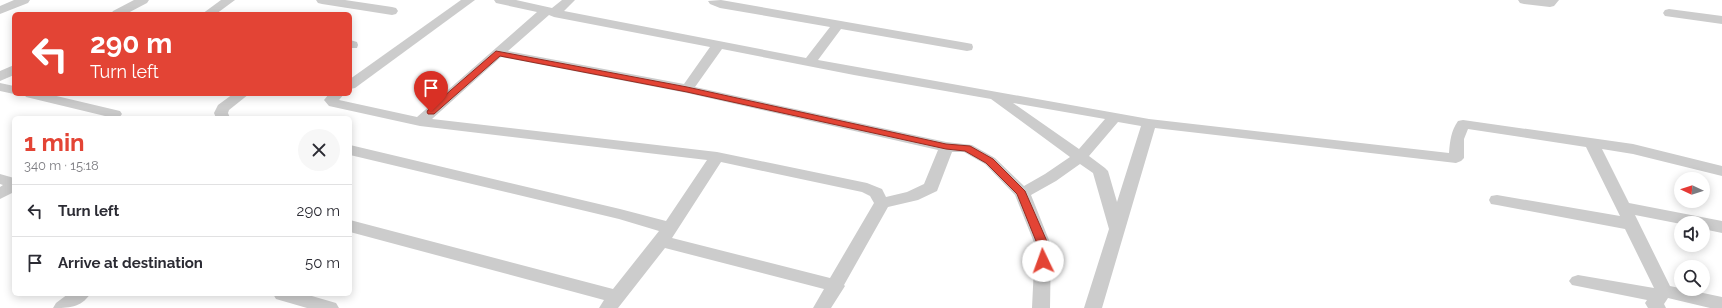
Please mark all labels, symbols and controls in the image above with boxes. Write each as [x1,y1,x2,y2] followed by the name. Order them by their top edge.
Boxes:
[90,27,172,60] text: 290 m
[24,28,76,80] icon: left
[90,61,159,82] text: Turn left
[414,71,448,112] pin
[420,77,442,99] icon: arrive
[24,128,85,157] text: 1 min
[298,129,340,171] button: close
[24,158,99,173] text: 340 m · 15:18
[1674,172,1710,208] north arrow
[1674,172,1710,296] map controls
[24,200,46,222] icon: left
[58,202,119,220] text: Turn left
[297,202,340,220] text: 290 m
[1674,216,1710,252] button: sound
[1022,240,1064,282] position arrow
[24,252,46,274] icon: arrive
[58,254,203,272] text: Arrive at destination
[305,254,340,272] text: 50 m
[1674,260,1710,296] button: search

